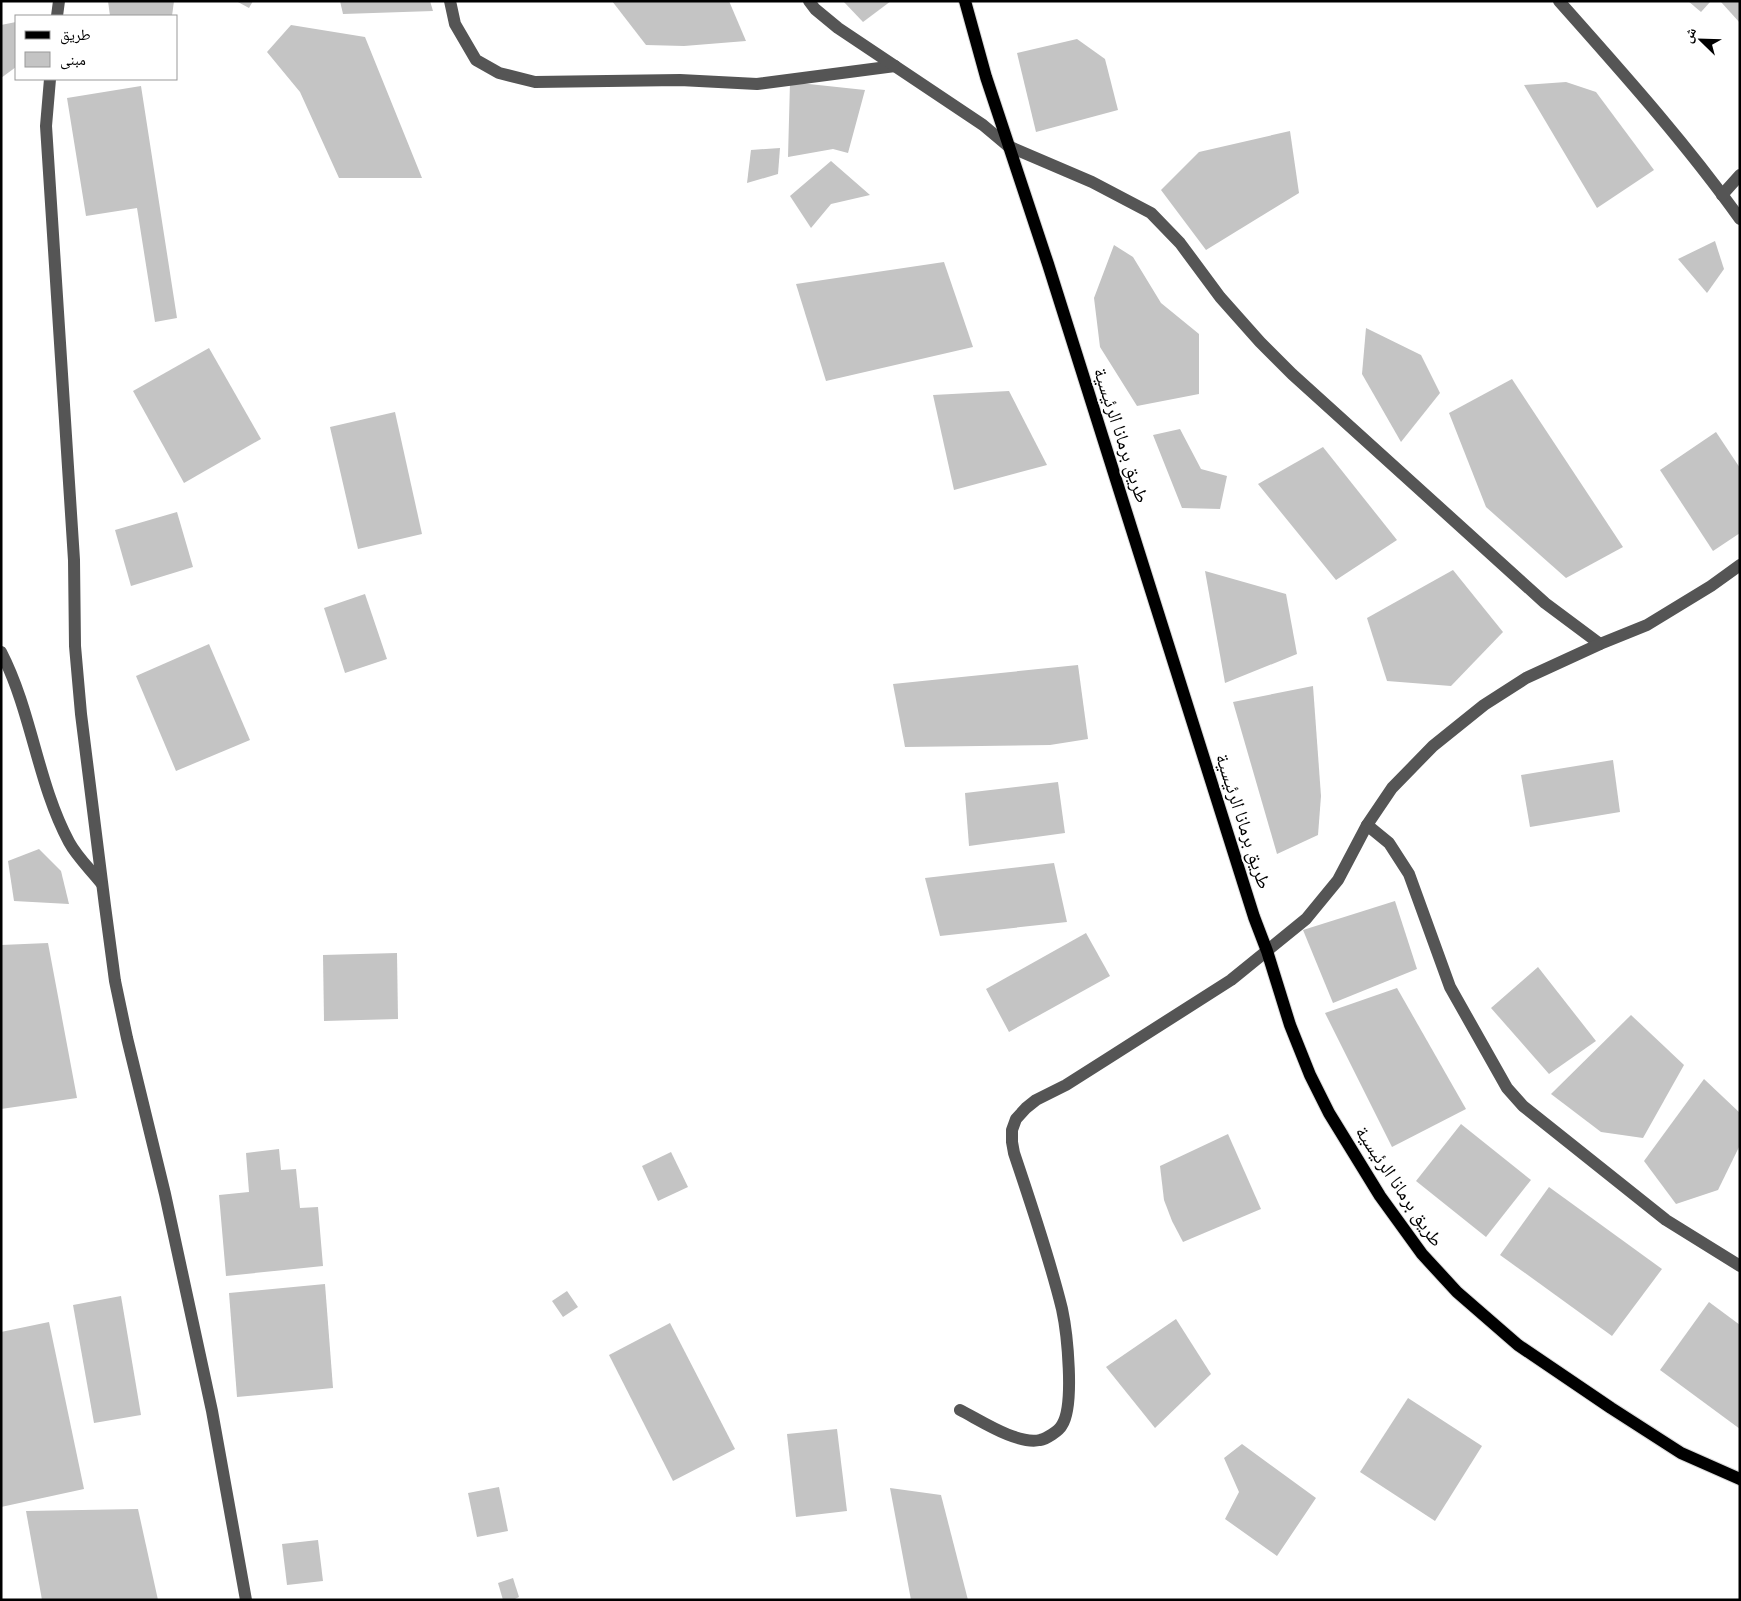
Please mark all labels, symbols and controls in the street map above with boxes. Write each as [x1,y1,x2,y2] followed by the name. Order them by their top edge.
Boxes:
[15,15,178,80] legend
[1676,15,1726,65] north arrow
[1679,25,1700,45] text: ش
[60,26,91,45] text: طريق
[60,51,86,70] text: مبنى
[1089,365,1153,506] street label: طريق برمانا الرئيسية
[1211,751,1275,892] street label: طريق برمانا الرئيسية
[1351,1122,1448,1251] street label: طريق برمانا الرئيسية

